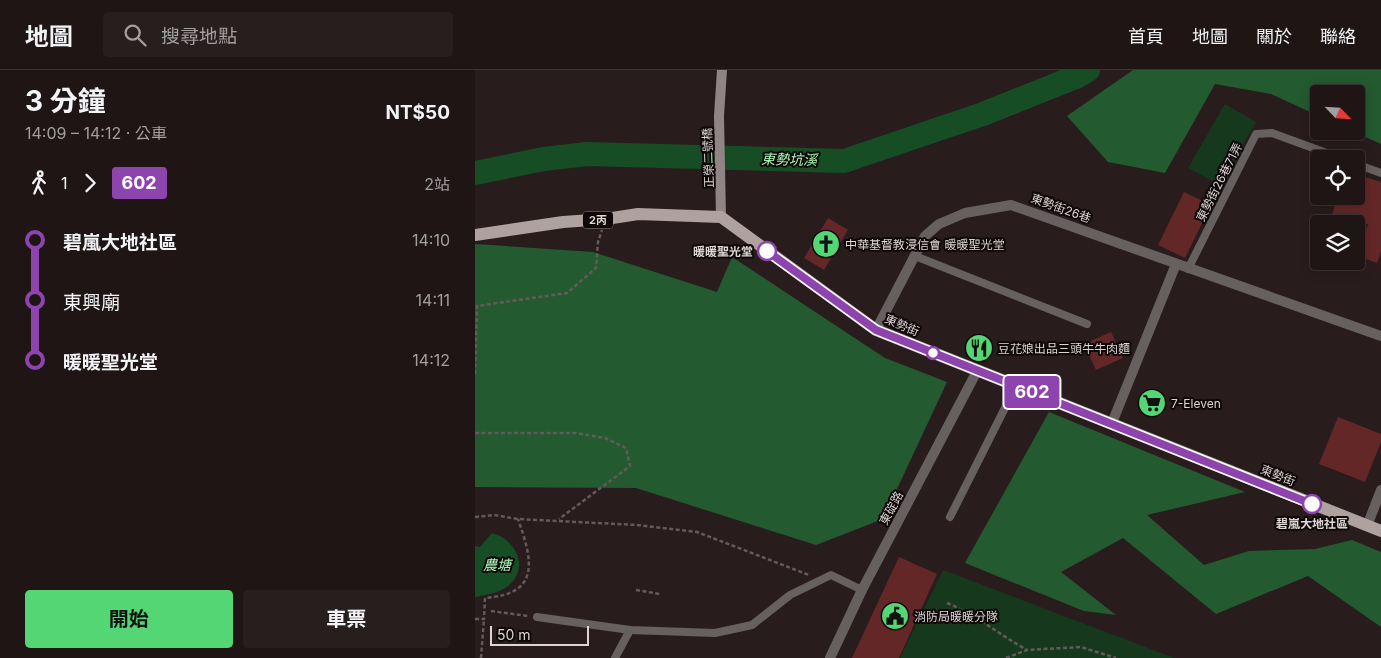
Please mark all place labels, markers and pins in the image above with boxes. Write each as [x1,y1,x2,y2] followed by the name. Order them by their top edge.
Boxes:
[811,229,841,259] church icon: 中華基督教浸信會 暖暖聖光堂
[845,237,1004,252] place label: 中華基督教浸信會 暖暖聖光堂
[757,241,777,261] marker: 暖暖聖光堂
[693,244,753,259] place label: 暖暖聖光堂
[964,333,994,363] restaurant icon: 豆花娘出品三頭牛牛肉麵
[998,341,1130,356] place label: 豆花娘出品三頭牛牛肉麵
[926,346,940,360] unlabelled marker
[1137,388,1167,418] supermarket icon: 7-Eleven
[1171,396,1221,411] place label: 7-Eleven
[1302,494,1322,514] marker: 碧嵐大地社區
[1276,516,1348,531] place label: 碧嵐大地社區
[880,601,910,631] public building icon: 消防局暖暖分隊
[914,609,998,624] place label: 消防局暖暖分隊

